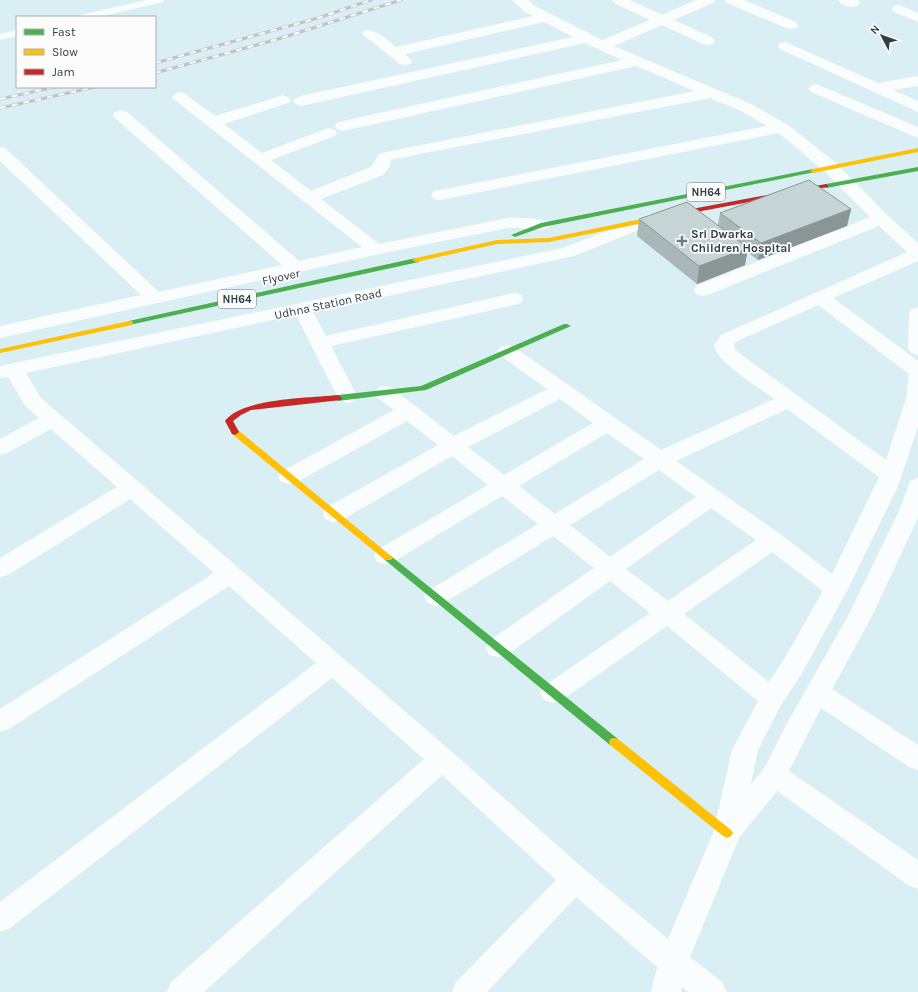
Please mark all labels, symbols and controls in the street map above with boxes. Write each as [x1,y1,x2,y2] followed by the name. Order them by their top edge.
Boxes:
[16,16,156,88] legend
[862,16,902,56] north arrow
[867,23,882,37] text: N
[52,25,76,39] text: Fast
[52,45,78,59] text: Slow
[52,65,75,79] text: Jam
[687,183,725,201] road number: NH64
[691,227,791,255] place label: Sri Dwarka Children Hospital
[676,235,688,247] marker: Sri Dwarka Children Hospital
[261,266,302,288] street label: Flyover
[273,286,383,322] street label: Udhna Station Road
[218,290,256,308] road number: NH64

